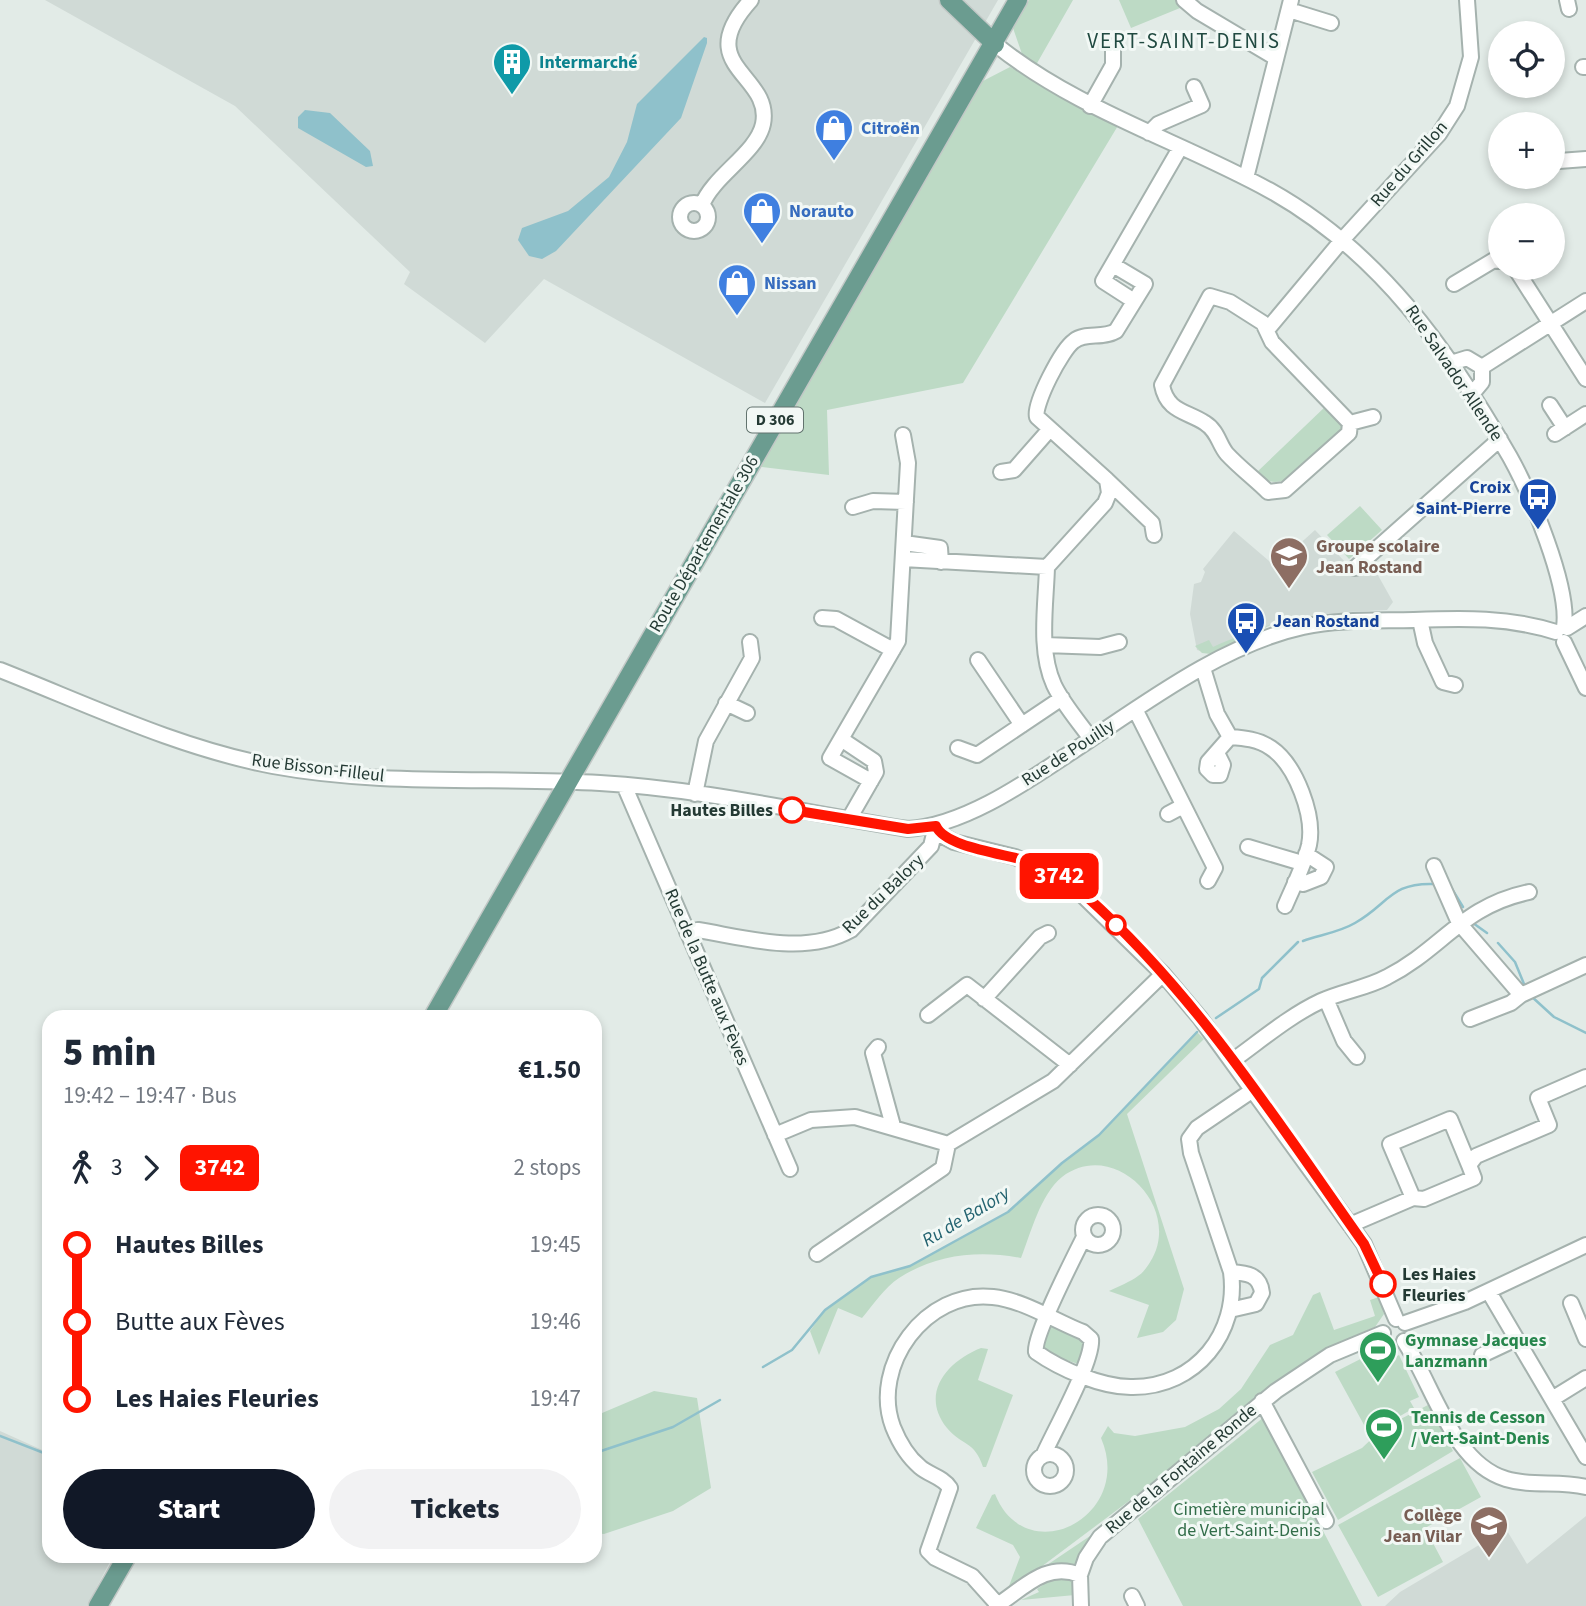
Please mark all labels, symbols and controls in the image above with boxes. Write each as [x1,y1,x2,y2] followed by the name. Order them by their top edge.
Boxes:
[1488,21,1565,280] map controls
[1488,21,1565,98] button: locate
[1087,26,1281,56] district label: VERT-SAINT-DENIS
[491,41,533,96] building icon: Intermarché
[539,50,638,75] place label: Intermarché
[813,107,855,162] shop icon: Citroën
[1488,112,1565,189] button: +
[861,116,920,141] place label: Citroën
[1365,116,1453,212] street label: Rue du Grillon
[741,190,783,245] shop icon: Norauto
[789,199,854,224] place label: Norauto
[1488,203,1565,280] button: −
[716,262,758,317] shop icon: Nissan
[764,271,817,296] place label: Nissan
[1399,300,1509,446] street label: Rue Salvador Allende
[747,408,803,432] road number: D 306
[643,451,765,637] street label: Route Départementale 306
[1416,475,1511,521] place label: Croix Saint-Pierre
[1517,476,1559,531] bus stop icon: Croix Saint-Pierre
[1316,534,1440,580] place label: Groupe scolaire Jean Rostand
[1268,535,1310,590] school or university icon: Groupe scolaire Jean Rostand
[1225,600,1267,655] bus stop icon: Jean Rostand
[1273,609,1380,634] place label: Jean Rostand
[1017,713,1120,792] street label: Rue de Pouilly
[250,747,386,789] street label: Rue Bisson-Filleul
[779,797,805,823] marker: Hautes Billes
[670,798,773,823] place label: Hautes Billes
[837,848,930,939] street label: Rue du Balory
[1010,853,1108,899] line badge: 3742
[1034,858,1084,893] text: 3742
[658,885,756,1069] street label: Rue de la Butte aux Fèves
[1106,915,1126,935] unlabelled marker
[63,1026,156,1080] text: 5 min
[518,1051,581,1088] text: €1.50
[63,1079,237,1112] text: 19:42 – 19:47 · Bus
[63,1149,101,1187] icon: walk
[132,1149,170,1187] icon: forward
[194,1150,245,1185] text: 3742
[111,1151,122,1184] text: 3
[514,1151,581,1184] text: 2 stops
[917,1179,1016,1254] water label: Ru de Balory
[115,1226,263,1263] text: Hautes Billes
[530,1228,581,1261] text: 19:45
[1402,1262,1476,1308] place label: Les Haies Fleuries
[1370,1271,1396,1297] marker: Les Haies Fleuries
[115,1303,285,1340] text: Butte aux Fèves
[530,1305,581,1338] text: 19:46
[1405,1328,1546,1374] place label: Gymnase Jacques Lanzmann
[1357,1329,1399,1384] sports icon: Gymnase Jacques Lanzmann
[115,1380,319,1417] text: Les Haies Fleuries
[530,1382,581,1415] text: 19:47
[1100,1398,1262,1540] street label: Rue de la Fontaine Ronde
[1411,1405,1550,1451] place label: Tennis de Cesson / Vert-Saint-Denis
[1363,1406,1405,1461] sports icon: Tennis de Cesson / Vert-Saint-Denis
[63,1469,315,1549] button: Start
[329,1469,581,1549] button: Tickets
[1173,1497,1325,1543] park label: Cimetière municipal de Vert-Saint-Denis
[1384,1503,1463,1549] place label: Collège Jean Vilar
[1468,1504,1510,1559] school or university icon: Collège Jean Vilar

